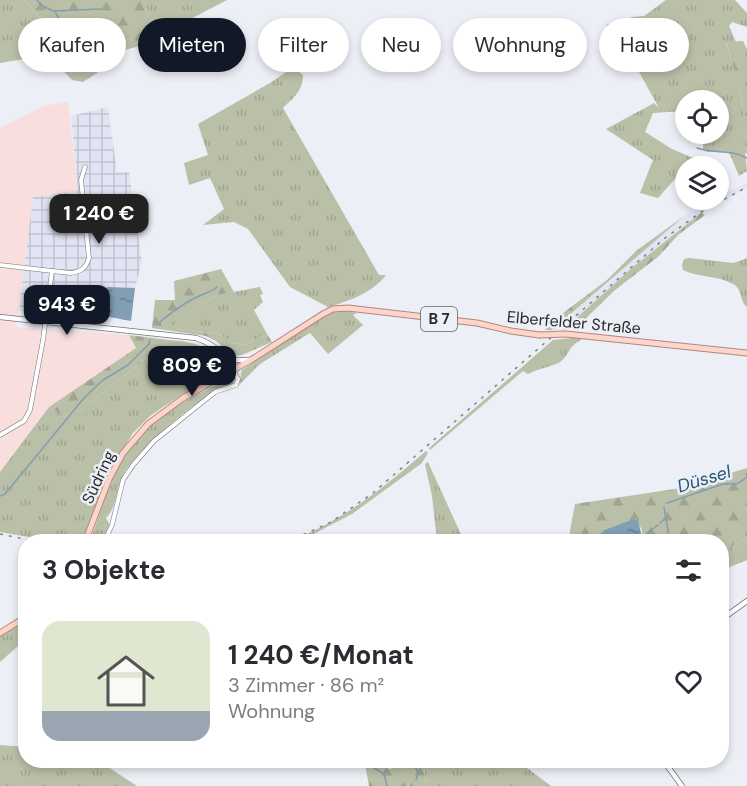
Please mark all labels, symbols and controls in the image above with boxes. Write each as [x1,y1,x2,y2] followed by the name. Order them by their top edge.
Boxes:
[18,18,126,72] chip: Kaufen
[138,18,246,72] chip: Mieten
[258,18,349,72] chip: Filter
[361,18,441,72] chip: Neu
[453,18,587,72] chip: Wohnung
[599,18,689,72] chip: Haus
[675,90,729,210] map controls
[675,90,729,144] button: locate
[675,156,729,210] button: layers
[44,194,154,245] pin: 1 240 €
[64,200,134,226] text: 1 240 €
[25,285,109,336] pin: 943 €
[38,291,96,317] text: 943 €
[506,306,642,339] street label: Elberfelder Straße
[421,307,457,331] road number: B 7
[150,346,234,397] pin: 809 €
[162,352,222,378] text: 809 €
[77,447,120,507] street label: Südring
[674,459,735,499] water label: Düssel
[42,553,166,587] text: 3 Objekte
[672,554,705,587] icon: filters
[228,638,414,672] text: 1 240 €/Monat
[90,645,162,717] icon: home
[672,665,705,698] icon: heart
[228,672,384,698] text: 3 Zimmer · 86 m²
[228,698,315,724] text: Wohnung

